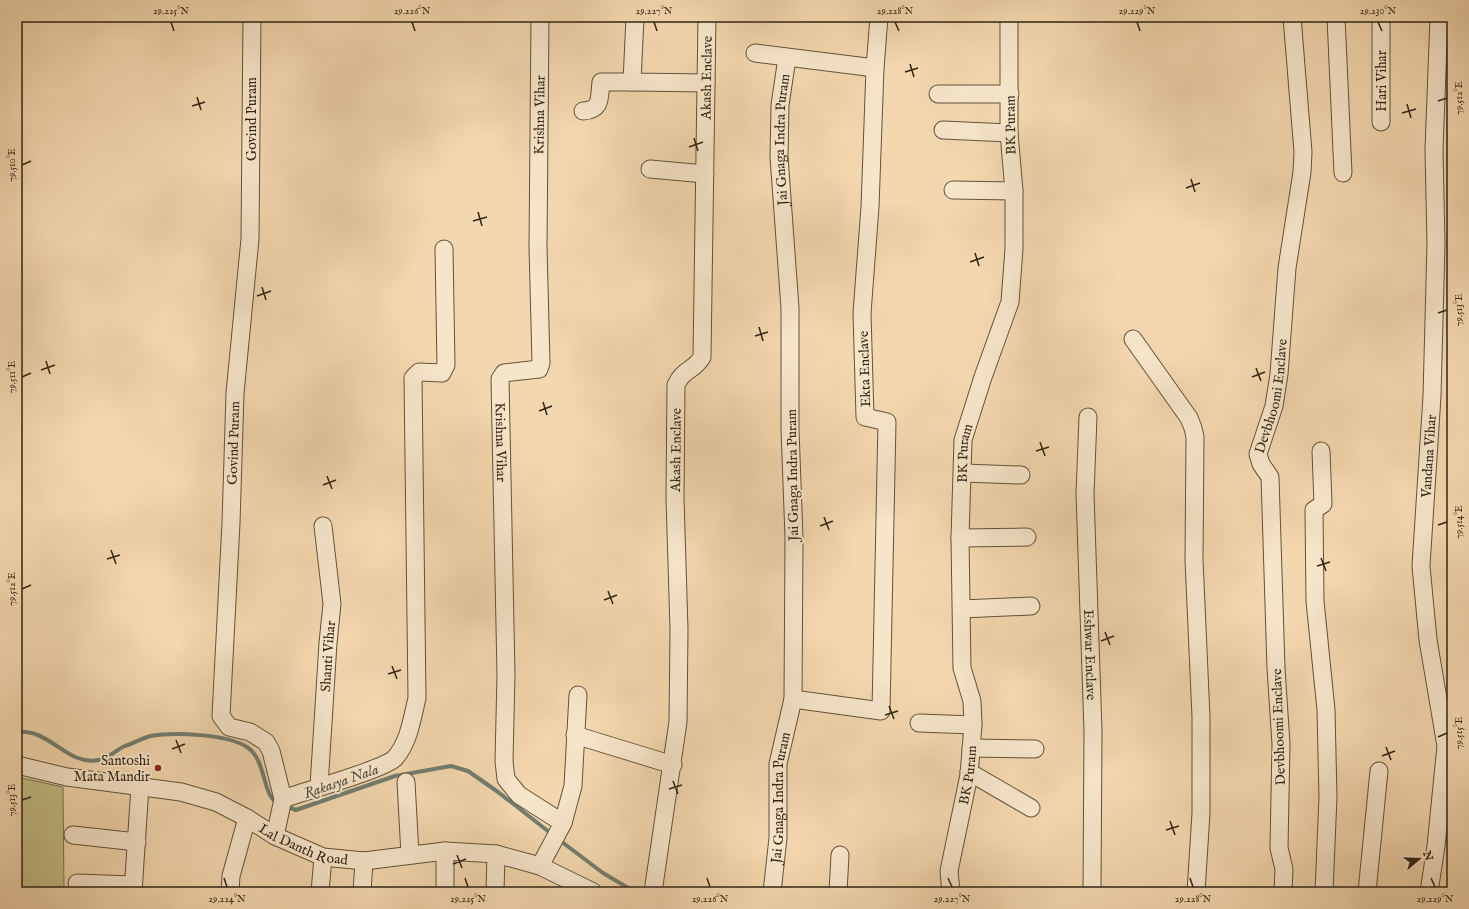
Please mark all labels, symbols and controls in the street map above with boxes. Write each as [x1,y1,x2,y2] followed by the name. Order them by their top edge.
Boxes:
[153,5,189,18] text: 29.225°N
[394,5,431,18] text: 29.226°N
[636,5,673,18] text: 29.227°N
[877,5,914,18] text: 29.228°N
[1119,5,1156,18] text: 29.229°N
[1360,5,1397,18] text: 29.230°N
[697,35,717,121] street label: Akash Enclave
[1373,50,1391,112] street label: Hari Vihar
[771,72,795,208] street label: Jai Gnaga Indra Puram
[530,75,550,155] street label: Krishna Vihar
[243,77,261,161] street label: Govind Puram
[1453,81,1466,115] text: 79.512°E
[1001,95,1021,155] street label: BK Puram
[6,148,19,182] text: 79.510°E
[1453,294,1466,326] text: 79.513°E
[855,330,875,408] street label: Ekta Enclave
[1251,338,1292,456] street label: Devbhoomi Enclave
[6,361,19,393] text: 79.511°E
[224,401,244,485] street label: Govind Puram
[490,402,510,482] street label: Krishna Vihar
[667,407,686,493] street label: Akash Enclave
[783,409,803,543] street label: Jai Gnaga Indra Puram
[1417,414,1441,499] street label: Vandana Vihar
[954,421,978,483] street label: BK Puram
[1453,505,1466,539] text: 79.514°E
[6,572,19,606] text: 79.512°E
[1079,609,1100,701] street label: Eshwar Enclave
[317,620,340,692] street label: Shanti Vihar
[1268,668,1290,786] street label: Devbhoomi Enclave
[1453,717,1466,749] text: 79.515°E
[767,730,795,866] street label: Jai Gnaga Indra Puram
[955,745,981,806] street label: BK Puram
[74,752,150,786] place label: Santoshi Mata Mandir
[301,760,381,803] water label: Rakasya Nala
[153,763,163,773] marker: Santoshi Mata Mandir
[6,784,19,816] text: 79.513°E
[255,820,349,869] street label: Lal Danth Road
[1399,839,1439,879] north arrow
[1419,848,1436,863] text: N
[208,893,246,906] text: 29.224°N
[450,893,486,906] text: 29.225°N
[692,893,729,906] text: 29.226°N
[934,893,971,906] text: 29.227°N
[1175,893,1212,906] text: 29.228°N
[1417,893,1454,906] text: 29.229°N

